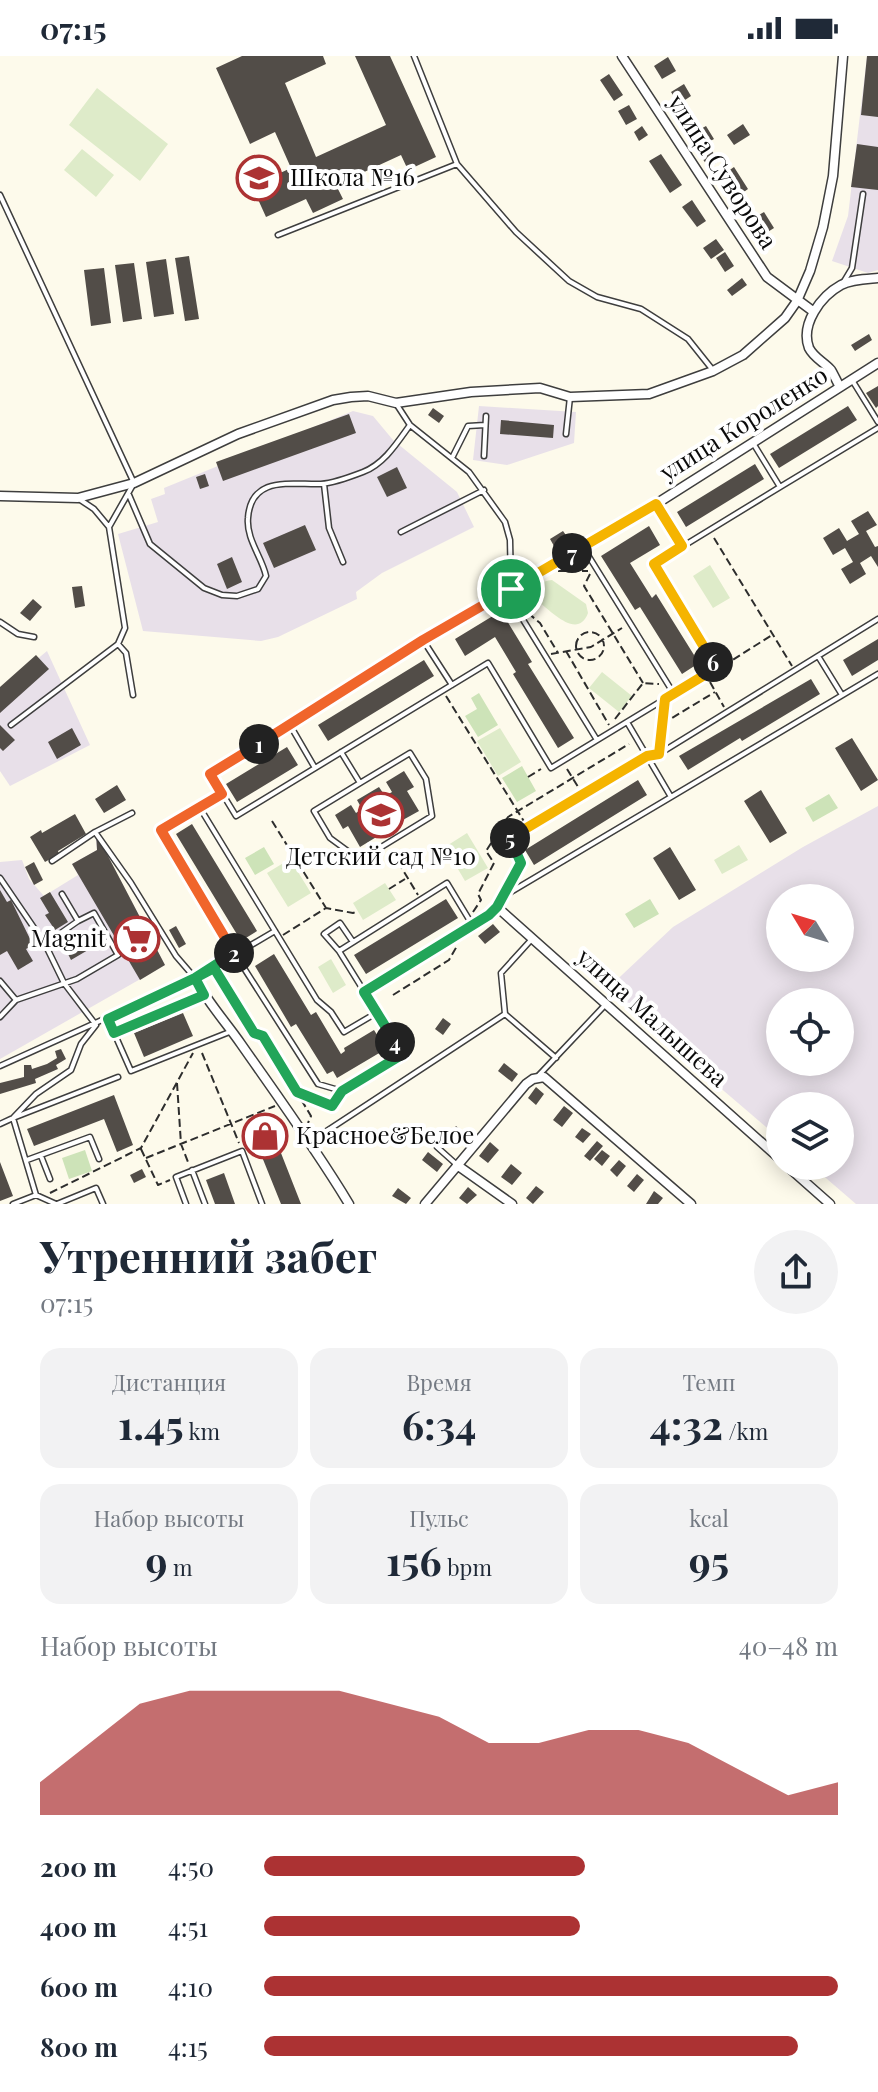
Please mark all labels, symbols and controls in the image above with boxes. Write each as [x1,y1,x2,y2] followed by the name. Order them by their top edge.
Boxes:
[40,8,107,48] text: 07:15
[661,87,786,254] street label: улица Суворова
[235,154,283,202] school or university icon: Школа №16
[290,160,415,192] place label: Школа №16
[652,358,833,487] street label: улица Короленко
[552,533,592,573] pin: 7
[567,538,577,568] text: 7
[477,555,545,623] pin
[489,567,533,611] icon: arrive
[693,642,733,682] pin: 6
[707,647,719,677] text: 6
[239,724,279,764] pin: 1
[255,729,263,759] text: 1
[357,791,405,839] school or university icon: Детский сад №10
[490,818,530,858] pin: 5
[505,823,515,853] text: 5
[286,839,476,871] place label: Детский сад №10
[766,884,854,972] north arrow
[766,884,854,1180] map controls
[113,915,161,963] supermarket icon: Magnit
[31,921,107,953] place label: Magnit
[214,933,254,973] pin: 2
[228,938,240,968] text: 2
[570,939,736,1093] street label: улица Малышева
[766,988,854,1076] button: locate
[375,1022,415,1062] pin: 4
[389,1027,401,1057] text: 4
[766,1092,854,1180] button: layers
[241,1112,289,1160] shop icon: Красное&Белое
[296,1118,474,1150] place label: Красное&Белое
[40,1225,377,1284] text: Утренний забег
[754,1230,838,1314] button: share
[40,1285,93,1320] text: 07:15
[112,1367,226,1397] text: Дистанция
[407,1367,471,1397] text: Время
[683,1367,735,1397] text: Темп
[118,1397,184,1450] text: 1.45
[402,1397,476,1450] text: 6:34
[650,1397,723,1450] text: 4:32
[184,1416,220,1446] text: km
[723,1416,768,1446] text: /km
[94,1503,244,1533] text: Набор высоты
[409,1503,469,1533] text: Пульс
[689,1503,729,1533] text: kcal
[145,1533,168,1586] text: 9
[386,1533,442,1586] text: 156
[689,1533,729,1586] text: 95
[168,1552,193,1582] text: m
[442,1552,492,1582] text: bpm
[40,1628,218,1663] text: Набор высоты
[739,1628,838,1663] text: 40–48 m
[40,1849,117,1884] text: 200 m
[168,1849,214,1884] text: 4:50
[40,1909,117,1944] text: 400 m
[168,1909,208,1944] text: 4:51
[40,1969,118,2004] text: 600 m
[168,1969,213,2004] text: 4:10
[40,2029,118,2064] text: 800 m
[168,2029,208,2064] text: 4:15

